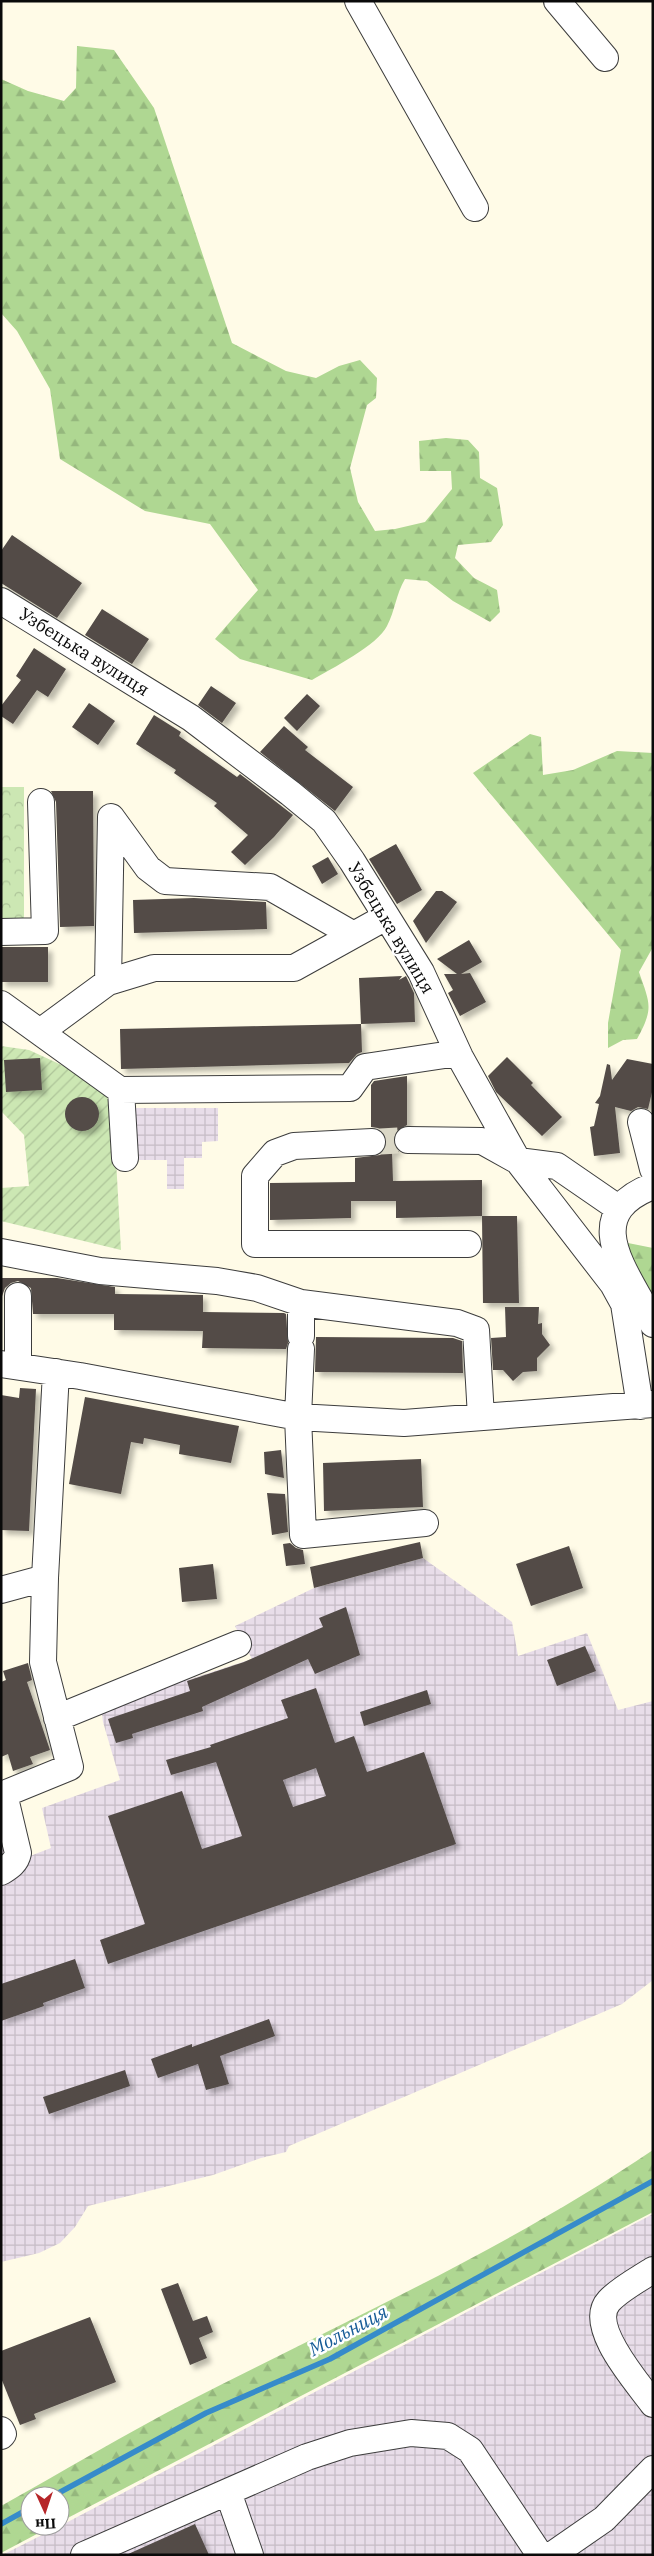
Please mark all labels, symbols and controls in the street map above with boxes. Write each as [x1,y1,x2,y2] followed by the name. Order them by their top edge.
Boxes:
[15,602,154,701] street label: Узбецька вулиця
[343,858,440,998] street label: Узбецька вулиця
[303,2299,392,2361] water label: Мольниця
[20,2486,70,2536] north arrow
[35,2514,57,2534] text: Пн

